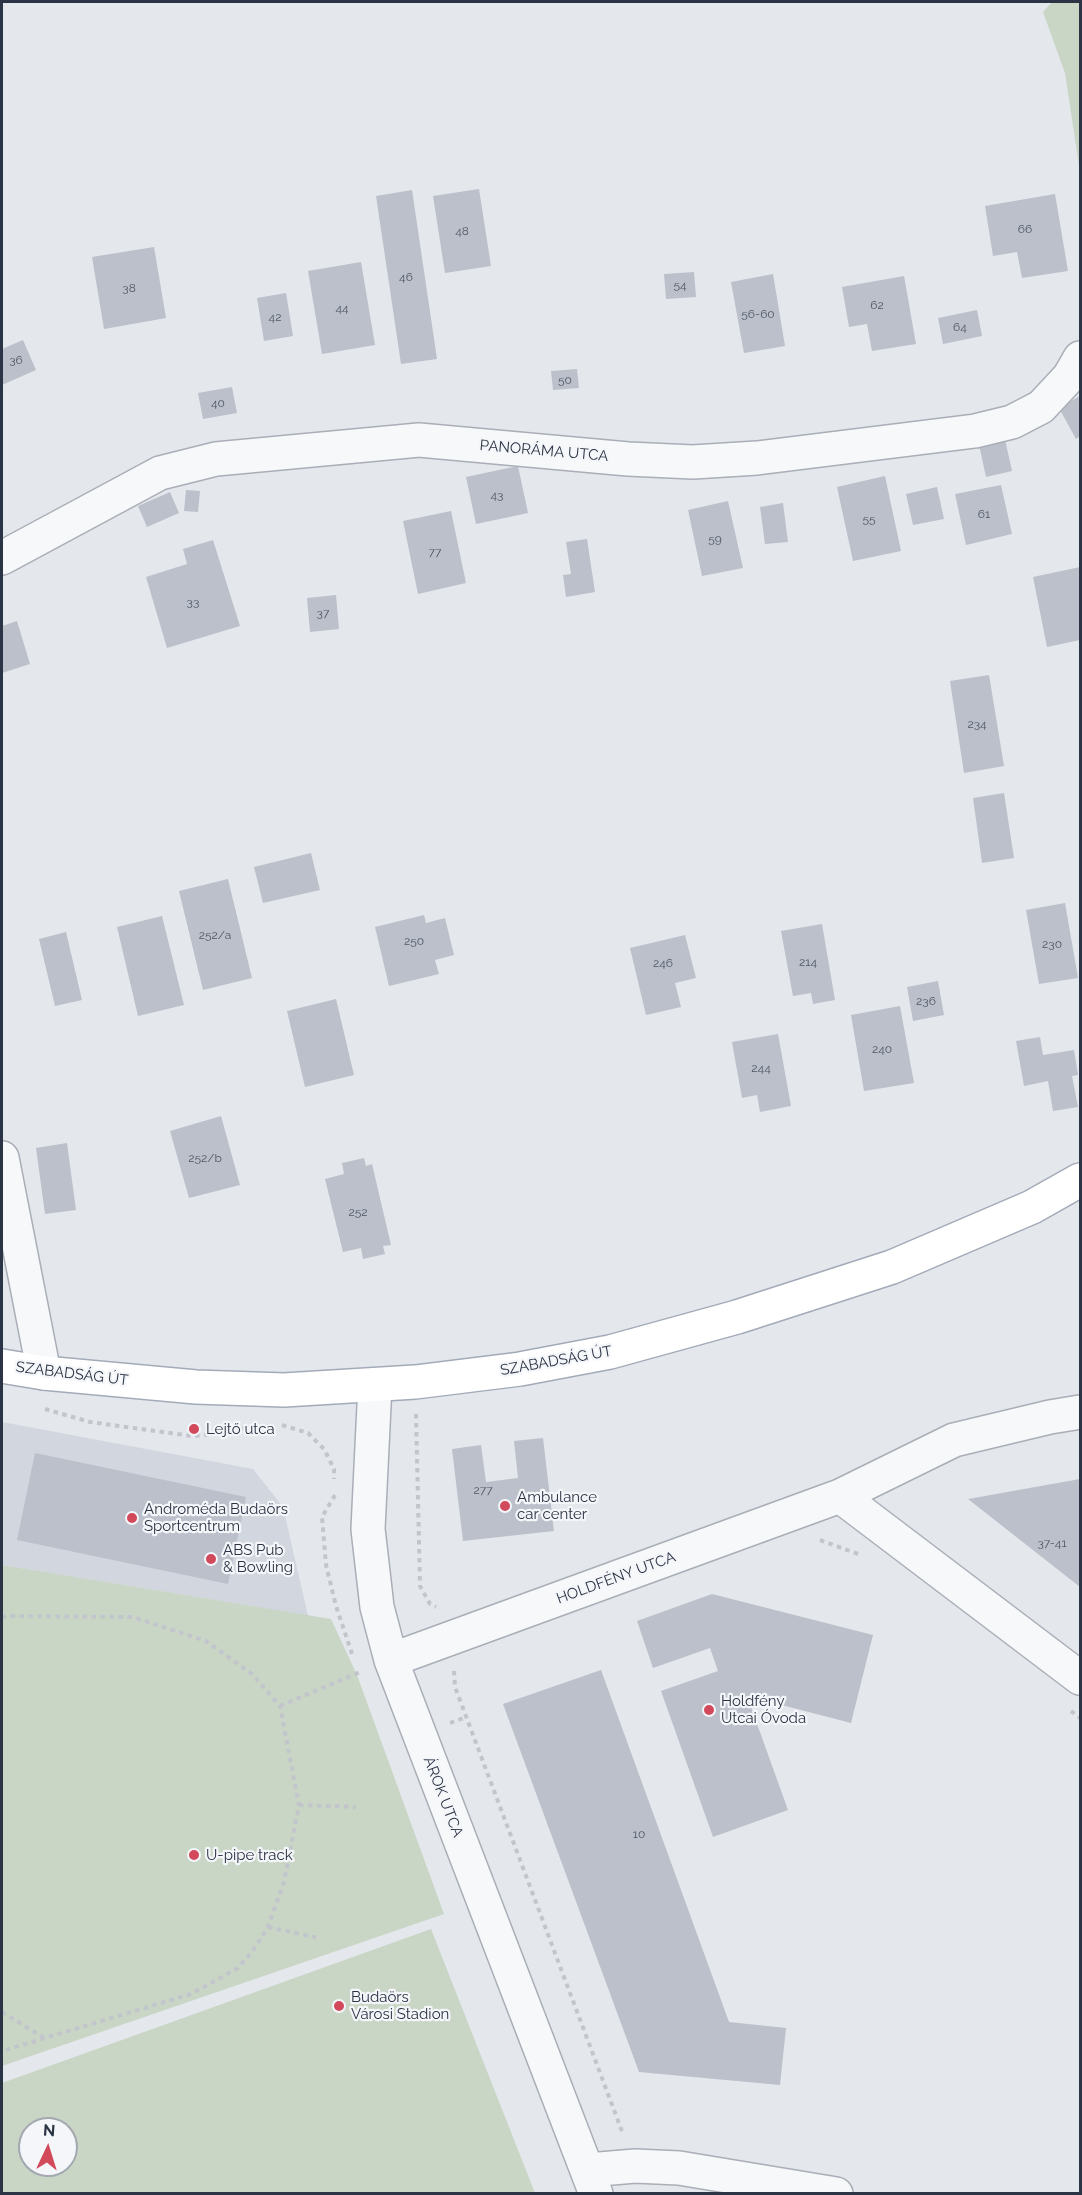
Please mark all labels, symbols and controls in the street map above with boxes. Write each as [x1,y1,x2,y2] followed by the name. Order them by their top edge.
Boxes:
[1018,222,1032,236] house number: 66
[455,224,469,238] house number: 48
[399,270,413,284] house number: 46
[673,278,687,292] house number: 54
[122,281,136,295] house number: 38
[870,298,884,312] house number: 62
[335,301,349,315] house number: 44
[741,307,775,321] house number: 56-60
[269,310,281,324] house number: 42
[953,320,967,334] house number: 64
[9,353,23,367] house number: 36
[558,373,572,387] house number: 50
[211,396,225,410] house number: 40
[479,436,609,466] street label: PANORÁMA UTCA
[491,488,503,502] house number: 43
[978,507,990,521] house number: 61
[862,512,876,526] house number: 55
[708,532,722,546] house number: 59
[429,545,441,559] house number: 77
[187,595,199,609] house number: 33
[317,606,329,620] house number: 37
[967,717,987,731] house number: 234
[199,928,231,942] house number: 252/a
[404,934,424,948] house number: 250
[1042,937,1062,951] house number: 230
[799,955,817,969] house number: 214
[653,956,673,970] house number: 246
[916,994,936,1008] house number: 236
[872,1042,892,1056] house number: 240
[751,1061,771,1075] house number: 244
[188,1151,222,1165] house number: 252/b
[348,1205,368,1219] house number: 252
[499,1342,613,1380] street label: SZABADSÁG ÚT
[15,1358,129,1390] street label: SZABADSÁG ÚT
[206,1420,275,1438] place label: Lejtő utca
[187,1422,201,1436] marker: Lejtő utca
[473,1483,493,1497] house number: 277
[517,1488,597,1523] place label: Ambulance car center
[498,1499,512,1513] marker: Ambulance car center
[144,1500,288,1535] place label: Androméda Budaörs Sportcentrum
[125,1511,139,1525] marker: Androméda Budaörs Sportcentrum
[1037,1536,1067,1550] house number: 37-41
[223,1541,293,1576] place label: ABS Pub & Bowling
[554,1548,678,1608] street label: HOLDFÉNY UTCA
[204,1552,218,1566] marker: ABS Pub & Bowling
[721,1692,806,1727] place label: Holdfény Utcai Óvoda
[702,1703,716,1717] marker: Holdfény Utcai Óvoda
[419,1754,467,1840] street label: ÁROK UTCA
[633,1827,645,1841] house number: 10
[206,1846,293,1864] place label: U-pipe track
[187,1848,201,1862] marker: U-pipe track
[351,1988,449,2023] place label: Budaörs Városi Stadion
[332,1999,346,2013] marker: Budaörs Városi Stadion
[18,2117,78,2177] north arrow
[42,2121,56,2140] text: N

